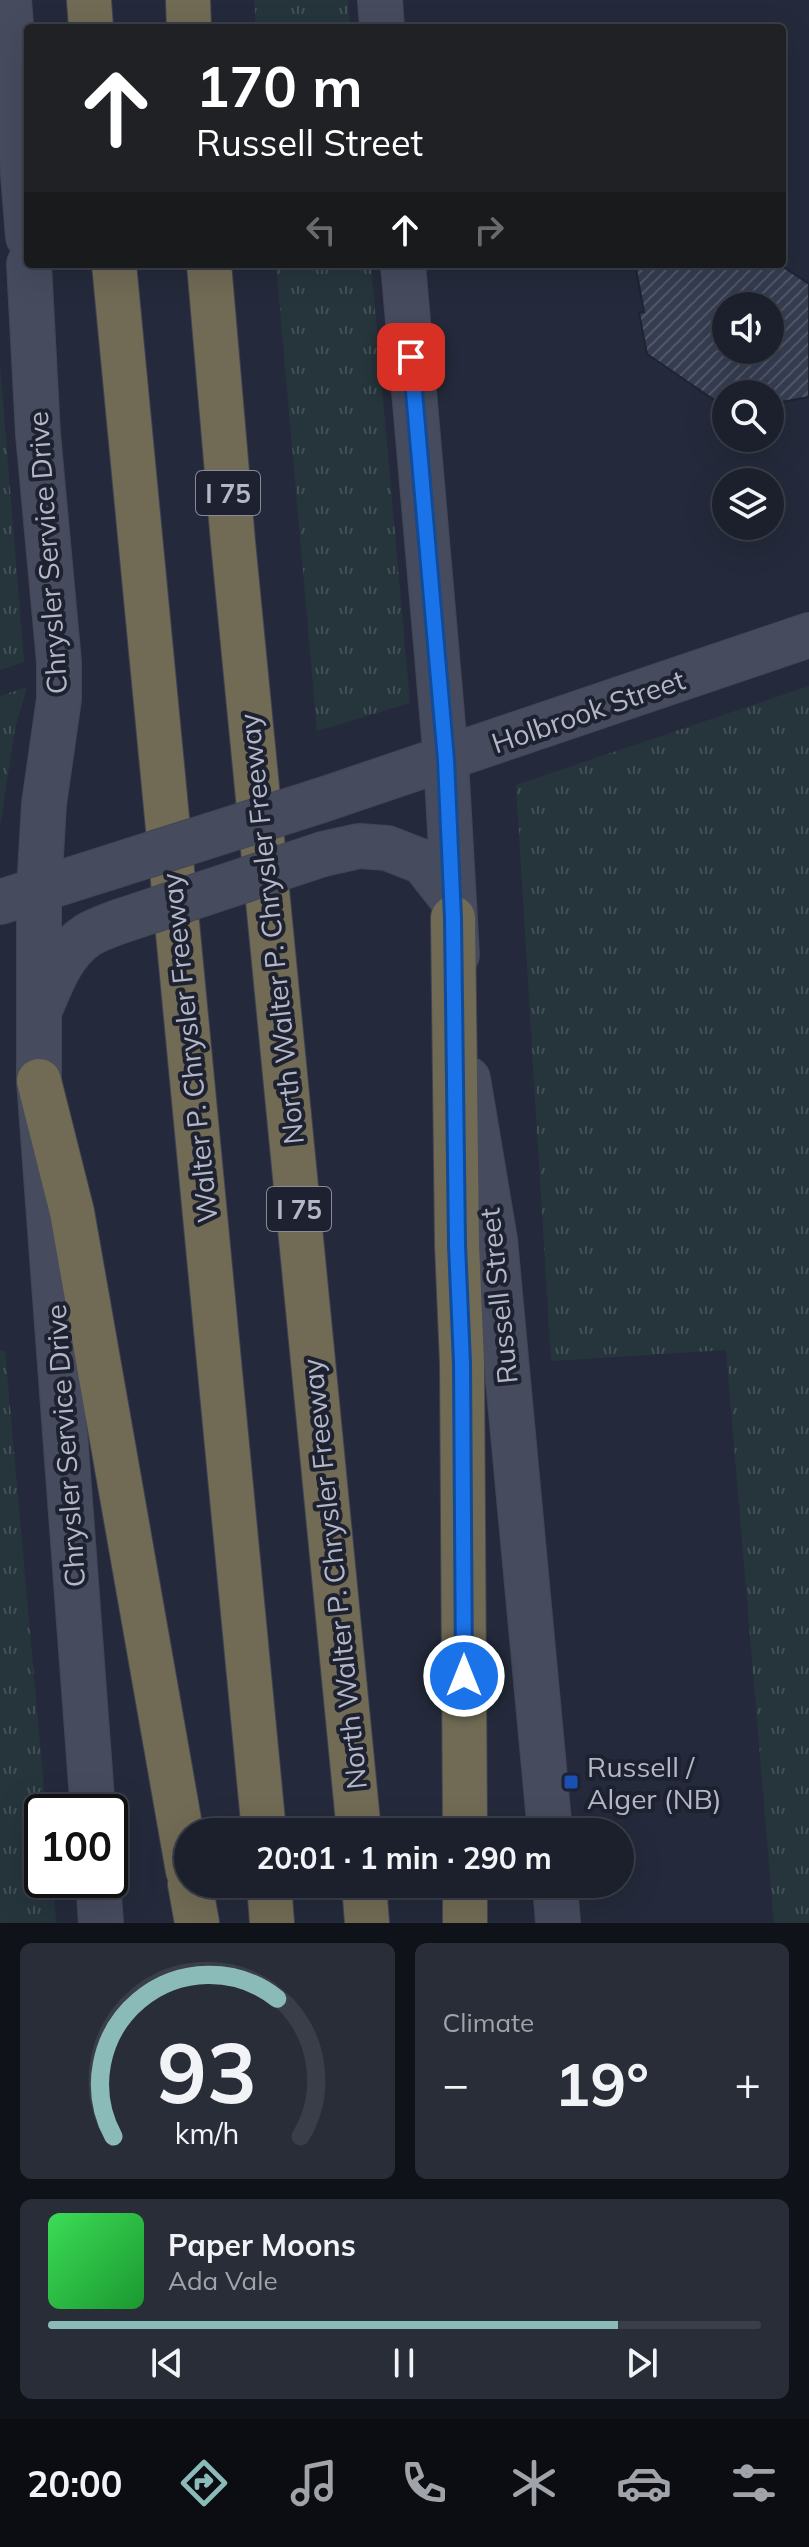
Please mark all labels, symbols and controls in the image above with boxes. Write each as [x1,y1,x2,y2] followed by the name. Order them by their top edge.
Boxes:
[196,51,363,121] text: 170 m
[64,56,168,160] icon: ahead
[196,120,423,165] text: Russell Street
[299,208,343,252] icon: left
[383,208,427,252] icon: ahead
[467,208,511,252] icon: right
[712,292,784,540] map controls
[712,292,784,364] button: sound
[377,323,445,391] pin
[389,335,433,379] icon: arrive
[712,380,784,452] button: search
[20,410,74,696] street label: Chrysler Service Drive
[712,468,784,540] button: layers
[196,471,260,515] road number: I 75
[487,662,689,760] street label: Holbrook Street
[231,712,311,1146] street label: North Walter P. Chrysler Freeway
[153,871,225,1225] street label: Walter P. Chrysler Freeway
[267,1187,331,1231] road number: I 75
[471,1206,525,1386] street label: Russell Street
[38,1303,92,1589] street label: Chrysler Service Drive
[294,1357,374,1791] street label: North Walter P. Chrysler Freeway
[422,1634,506,1718] position arrow
[587,1749,722,1816] place label: Russell / Alger (NB)
[562,1773,580,1791] marker: Russell / Alger (NB)
[24,1794,128,1898] speed limit sign: 100
[256,1839,552,1877] text: 20:01 · 1 min · 290 m
[443,2006,534,2039] text: Climate
[157,2019,257,2124] text: 93
[554,2046,649,2121] text: 19°
[443,2056,469,2111] text: −
[735,2056,761,2111] text: +
[175,2115,240,2151] text: km/h
[168,2226,356,2264] text: Paper Moons
[168,2264,278,2297] text: Ada Vale
[145,2341,189,2385] icon: previous
[382,2341,426,2385] icon: pause
[620,2341,664,2385] icon: next
[176,2455,232,2511] icon: directions
[286,2455,342,2511] icon: music
[396,2455,452,2511] icon: phone
[506,2455,562,2511] icon: climate
[616,2455,672,2511] icon: car
[726,2455,782,2511] icon: filters
[27,2461,122,2506] text: 20:00

